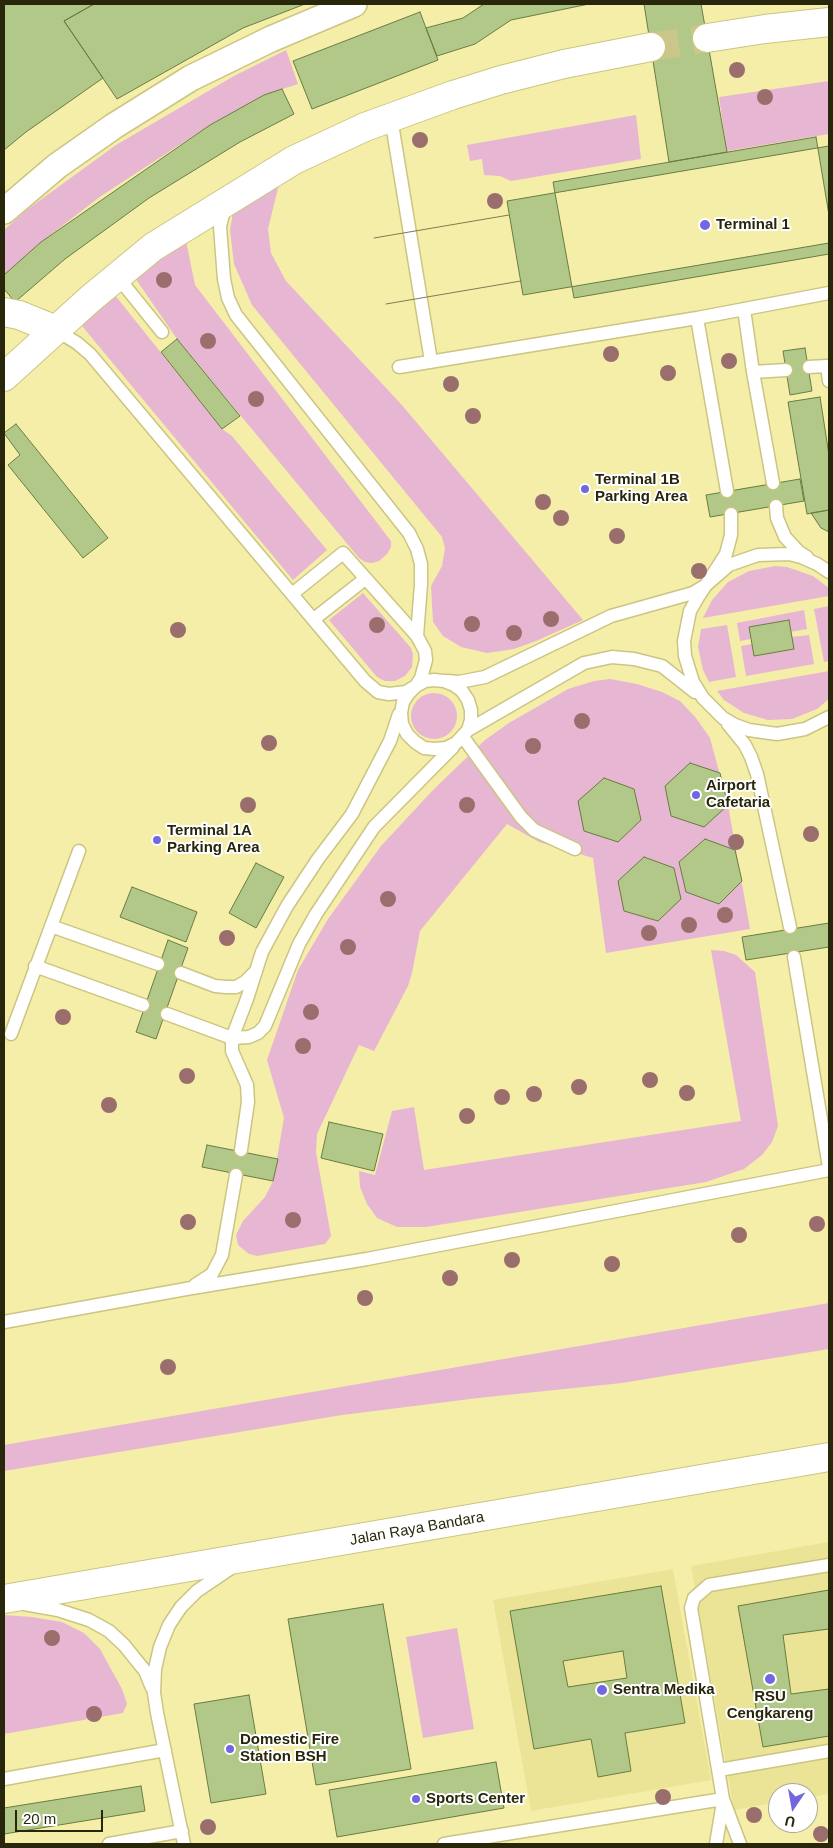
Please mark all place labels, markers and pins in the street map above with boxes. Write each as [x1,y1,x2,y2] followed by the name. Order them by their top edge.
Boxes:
[716,216,790,234] place label: Terminal 1
[698,218,712,232] marker: Terminal 1
[595,471,688,506] place label: Terminal 1B Parking Area
[579,483,591,495] marker: Terminal 1B Parking Area
[706,777,770,812] place label: Airport Cafetaria
[690,789,702,801] marker: Airport Cafetaria
[167,822,260,857] place label: Terminal 1A Parking Area
[151,834,163,846] marker: Terminal 1A Parking Area
[763,1672,777,1686] marker: RSU Cengkareng
[613,1681,715,1699] place label: Sentra Medika
[595,1683,609,1697] marker: Sentra Medika
[727,1688,813,1723] place label: RSU Cengkareng
[240,1731,339,1766] place label: Domestic Fire Station BSH
[224,1743,236,1755] marker: Domestic Fire Station BSH
[426,1790,525,1808] place label: Sports Center
[410,1793,422,1805] marker: Sports Center

